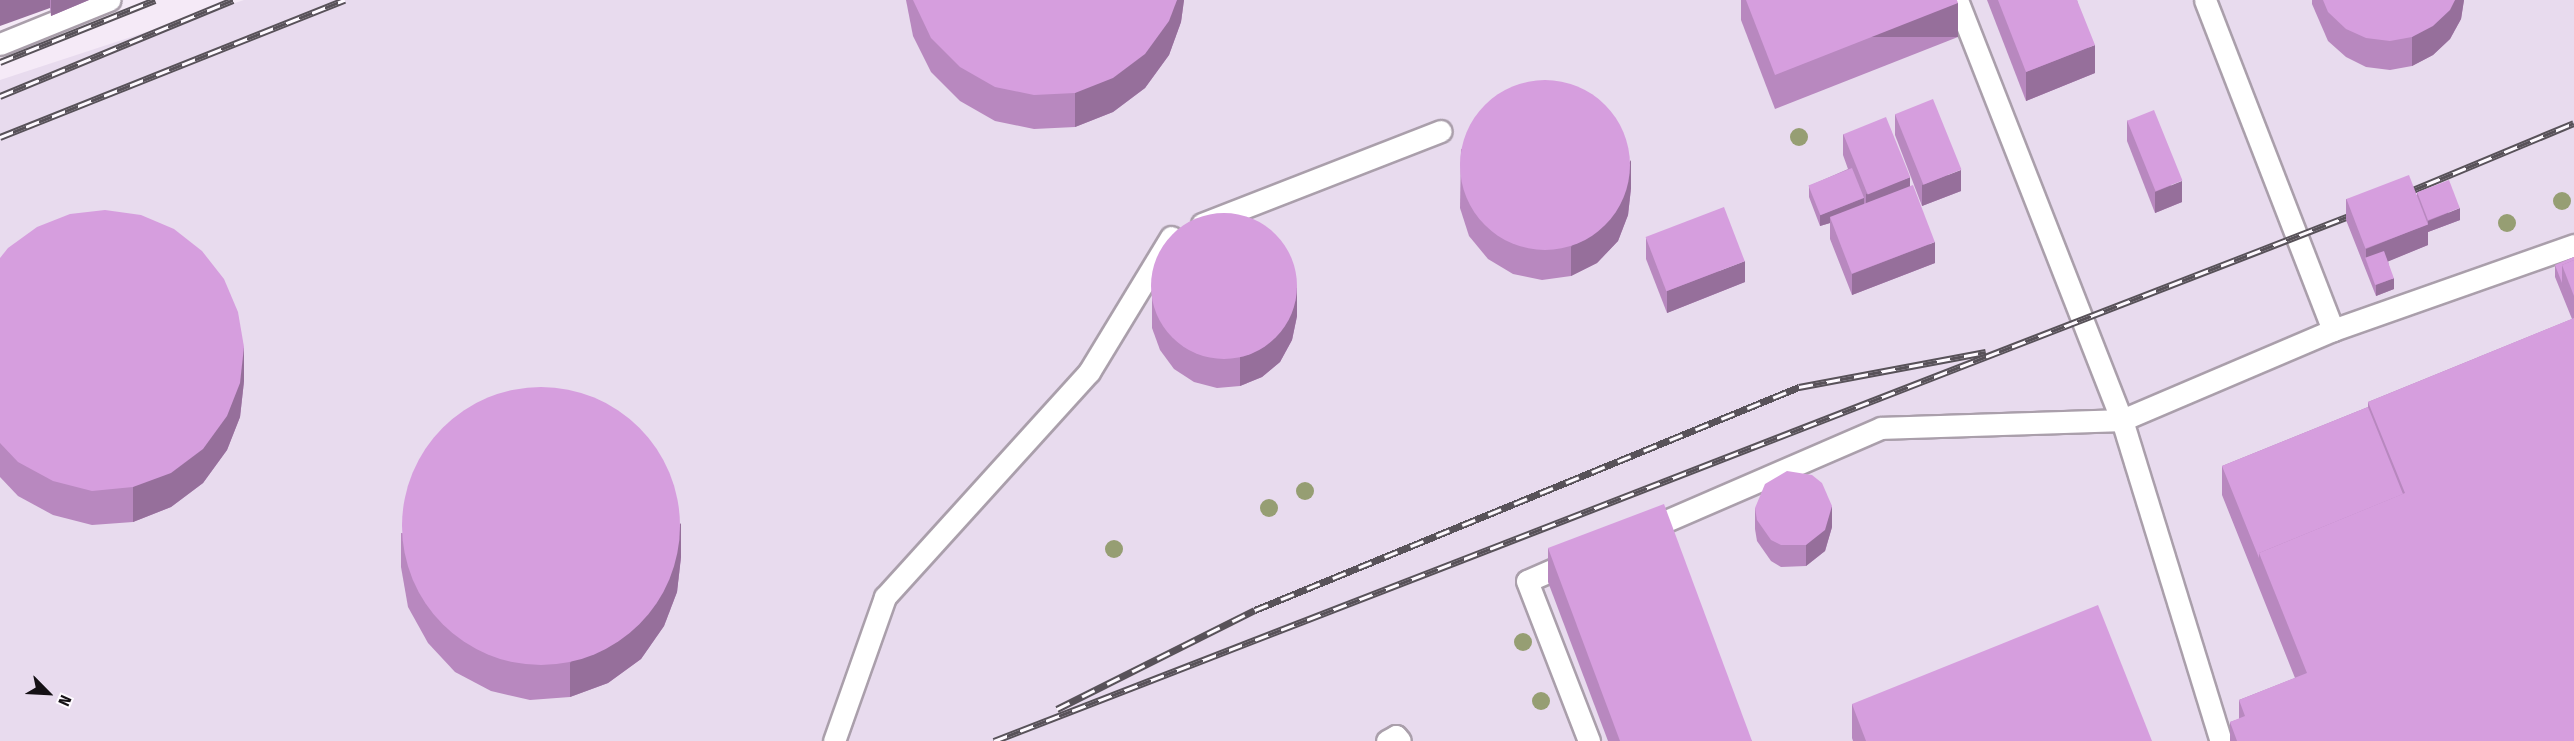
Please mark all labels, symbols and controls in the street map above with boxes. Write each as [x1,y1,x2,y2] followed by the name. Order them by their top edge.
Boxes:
[18,663,78,723] north arrow
[54,692,76,709] text: N

